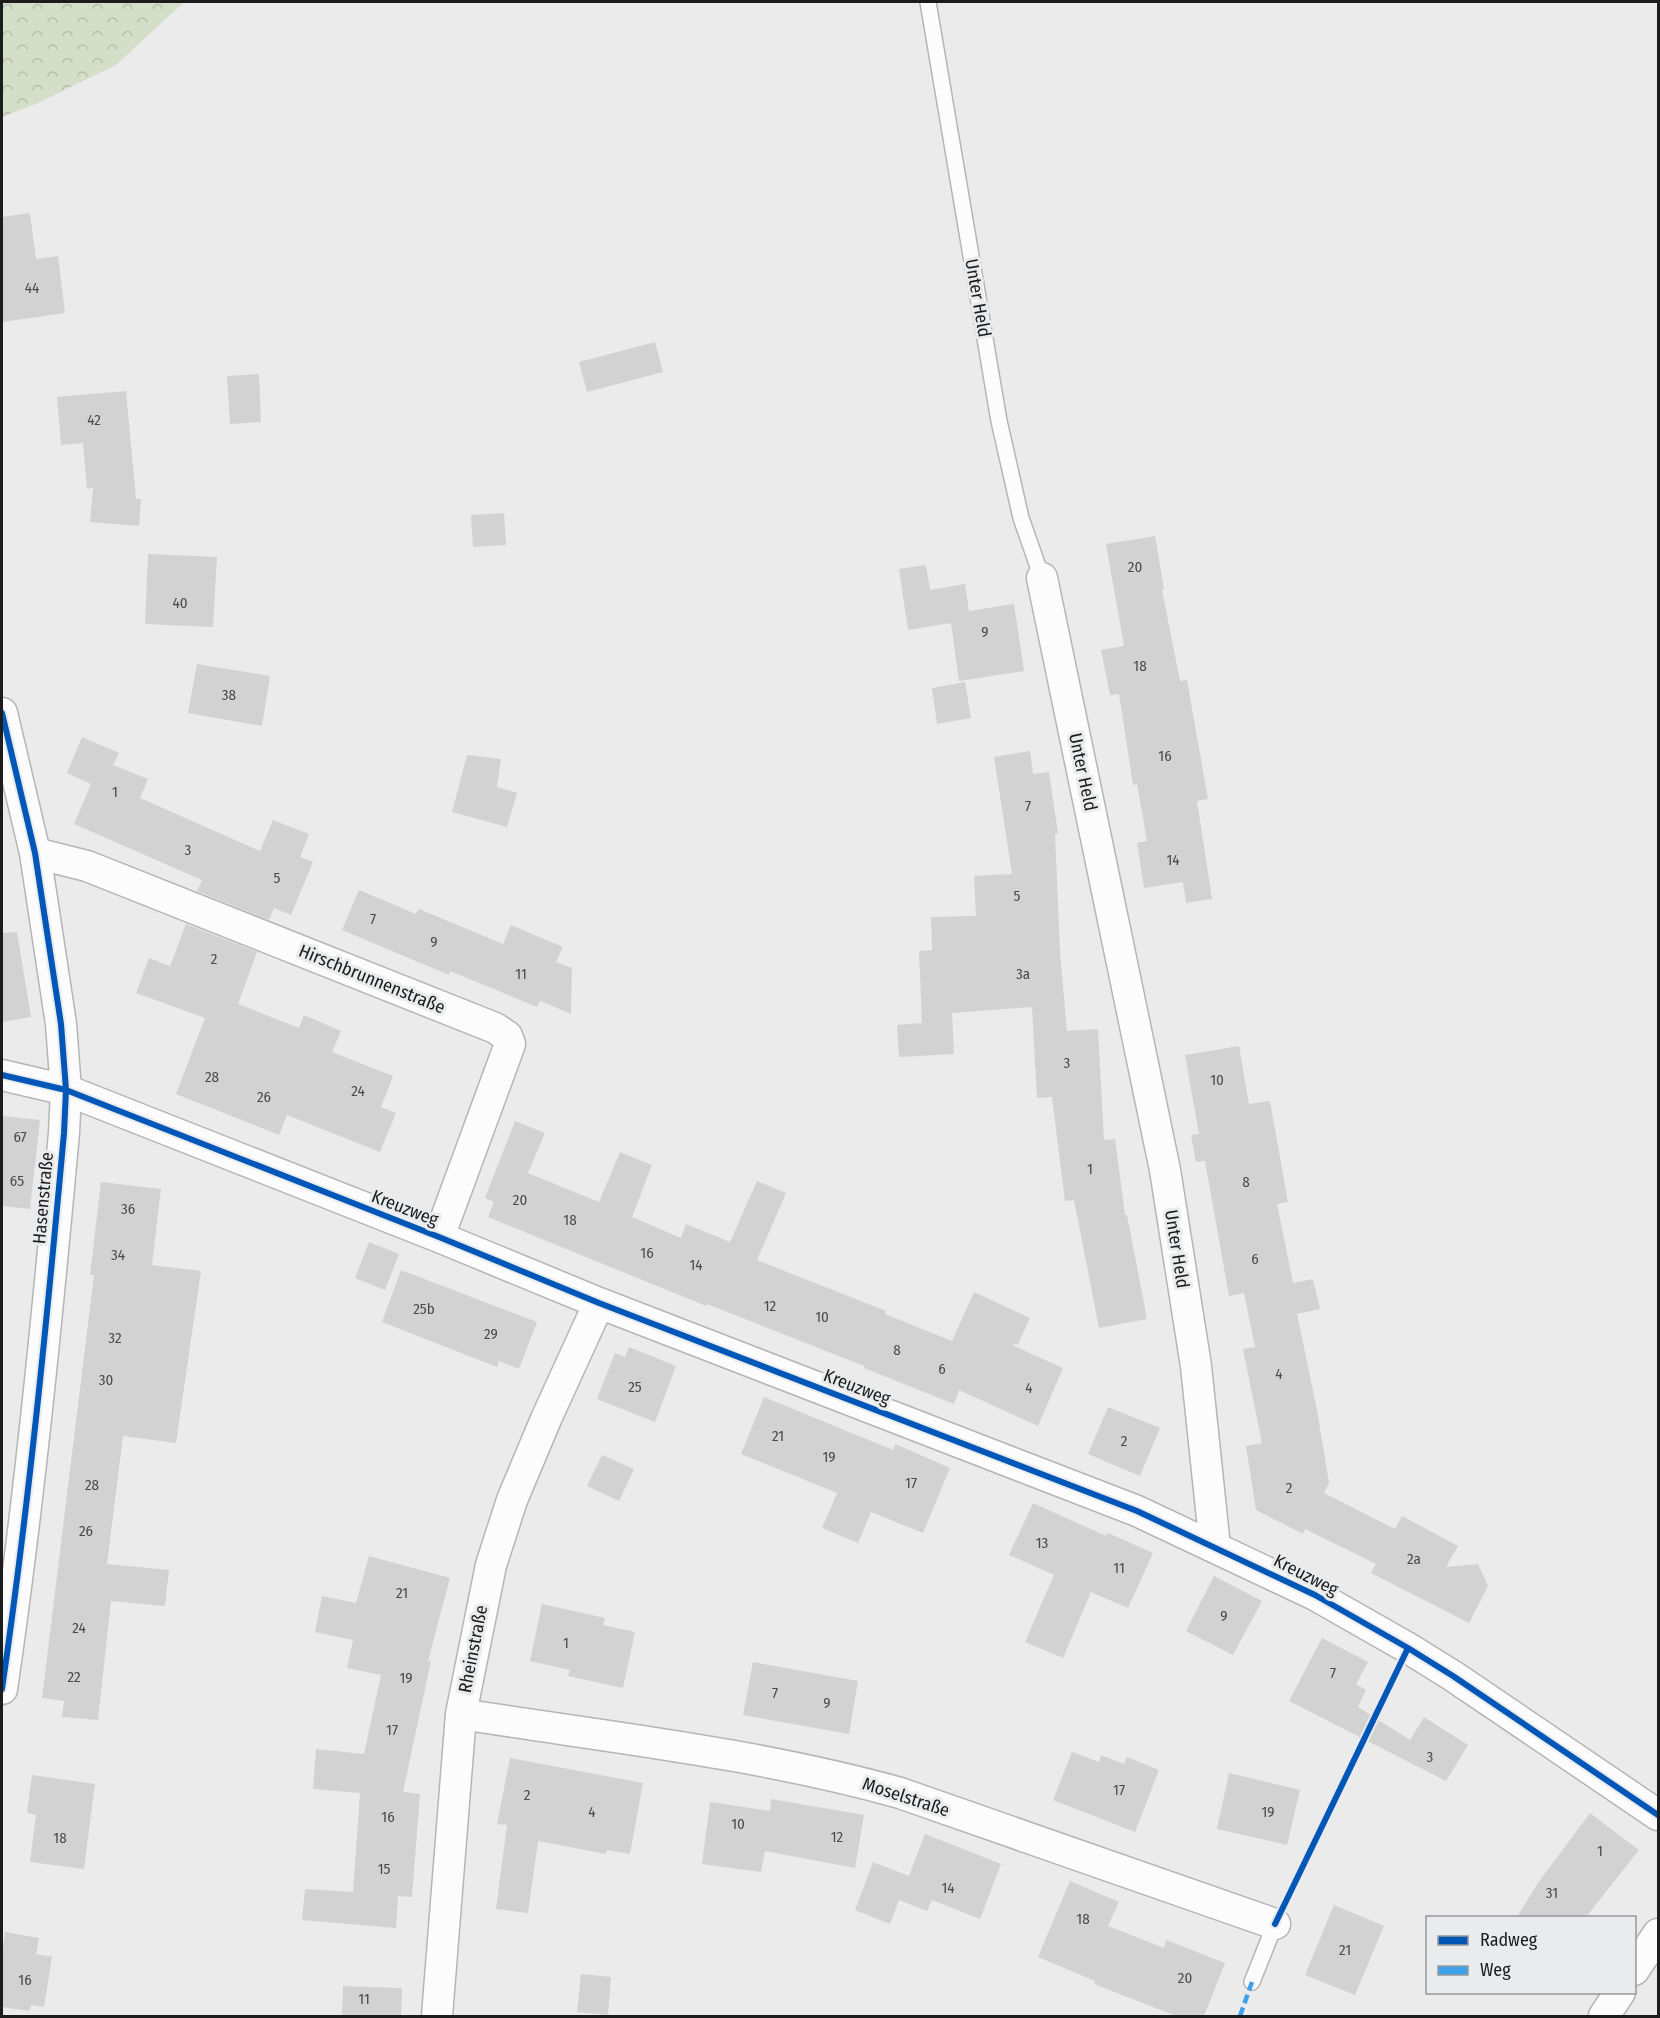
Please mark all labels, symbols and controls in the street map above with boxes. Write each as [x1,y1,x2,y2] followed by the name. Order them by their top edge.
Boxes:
[960,257,996,339] street label: Unter Held
[25,279,39,297] house number: 44
[87,411,101,429] house number: 42
[1128,558,1142,576] house number: 20
[172,594,188,612] house number: 40
[981,623,989,641] house number: 9
[1133,657,1147,675] house number: 18
[222,686,236,704] house number: 38
[1064,731,1102,813] street label: Unter Held
[1158,747,1172,765] house number: 16
[112,783,118,801] house number: 1
[1025,797,1031,815] house number: 7
[185,841,192,859] house number: 3
[1166,851,1180,869] house number: 14
[274,869,281,887] house number: 5
[1014,887,1021,905] house number: 5
[370,910,376,928] house number: 7
[430,933,438,951] house number: 9
[296,940,448,1018] street label: Hirschbrunnenstraße
[211,950,218,968] house number: 2
[515,965,527,983] house number: 11
[1016,965,1030,983] house number: 3a
[1064,1054,1071,1072] house number: 3
[205,1068,219,1086] house number: 28
[1210,1071,1224,1089] house number: 10
[351,1082,365,1100] house number: 24
[257,1088,271,1106] house number: 26
[13,1128,27,1146] house number: 67
[28,1151,58,1245] street label: Hasenstraße
[1087,1160,1093,1178] house number: 1
[10,1172,24,1190] house number: 65
[1242,1173,1250,1191] house number: 8
[368,1185,442,1231] street label: Kreuzweg
[513,1191,527,1209] house number: 20
[121,1200,135,1218] house number: 36
[1160,1208,1194,1290] street label: Unter Held
[563,1211,577,1229] house number: 18
[640,1244,654,1262] house number: 16
[111,1246,125,1264] house number: 34
[1251,1250,1259,1268] house number: 6
[689,1256,703,1274] house number: 14
[764,1297,777,1315] house number: 12
[413,1300,435,1318] house number: 25b
[815,1308,829,1326] house number: 10
[484,1325,498,1343] house number: 29
[108,1329,122,1347] house number: 32
[893,1341,901,1359] house number: 8
[938,1360,946,1378] house number: 6
[820,1364,894,1410] street label: Kreuzweg
[1275,1365,1283,1383] house number: 4
[99,1371,113,1389] house number: 30
[628,1378,642,1396] house number: 25
[1025,1379,1033,1397] house number: 4
[772,1427,784,1445] house number: 21
[1121,1432,1128,1450] house number: 2
[822,1448,836,1466] house number: 19
[905,1474,917,1492] house number: 17
[85,1476,99,1494] house number: 28
[1286,1479,1293,1497] house number: 2
[79,1522,93,1540] house number: 26
[1036,1534,1049,1552] house number: 13
[1270,1549,1343,1601] street label: Kreuzweg
[1407,1550,1421,1568] house number: 2a
[1113,1559,1125,1577] house number: 11
[396,1584,408,1602] house number: 21
[454,1603,492,1695] street label: Rheinstraße
[1220,1607,1228,1625] house number: 9
[72,1619,86,1637] house number: 24
[563,1634,569,1652] house number: 1
[1330,1664,1336,1682] house number: 7
[67,1668,81,1686] house number: 22
[399,1669,413,1687] house number: 19
[772,1684,778,1702] house number: 7
[823,1694,831,1712] house number: 9
[386,1721,398,1739] house number: 17
[1427,1748,1434,1766] house number: 3
[860,1773,952,1821] street label: Moselstraße
[1113,1781,1125,1799] house number: 17
[524,1786,531,1804] house number: 2
[588,1803,596,1821] house number: 4
[1261,1803,1275,1821] house number: 19
[381,1808,395,1826] house number: 16
[731,1815,745,1833] house number: 10
[831,1828,844,1846] house number: 12
[53,1829,67,1847] house number: 18
[1597,1842,1603,1860] house number: 1
[378,1860,390,1878] house number: 15
[941,1879,955,1897] house number: 14
[1546,1884,1558,1902] house number: 31
[1076,1910,1090,1928] house number: 18
[1426,1916,1636,1994] legend
[1480,1929,1538,1951] text: Radweg
[1339,1941,1351,1959] house number: 21
[1480,1959,1511,1981] text: Weg
[1178,1969,1192,1987] house number: 20
[18,1971,32,1989] house number: 16
[358,1990,370,2008] house number: 11

